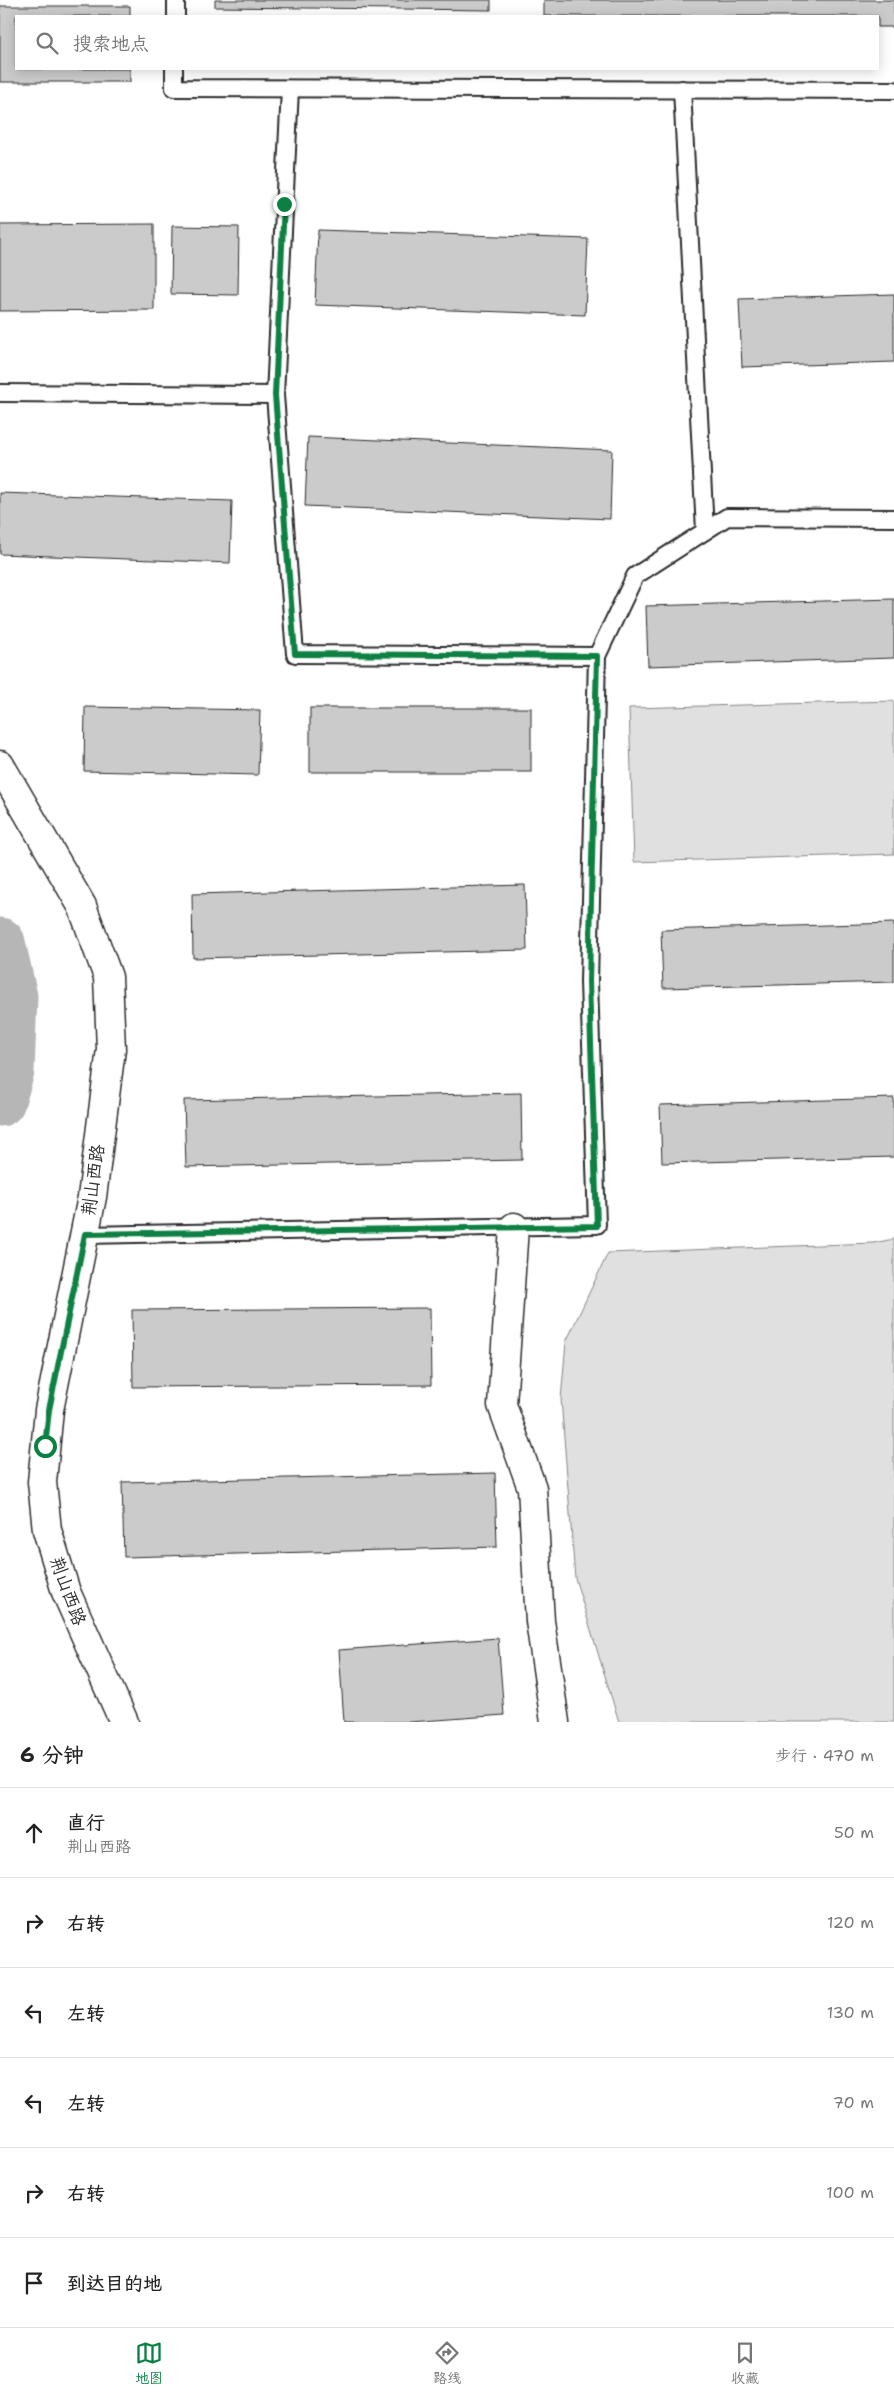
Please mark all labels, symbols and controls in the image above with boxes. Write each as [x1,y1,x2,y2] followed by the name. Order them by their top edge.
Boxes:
[15,15,879,70] search box
[33,29,61,57] icon: search
[73,31,149,56] text: 搜索地点
[273,193,296,216] route end
[76,1143,110,1217] street label: 荆山西路
[34,1435,57,1458] route start
[44,1553,92,1629] street label: 荆山西路
[20,1741,84,1769] text: 6 分钟
[775,1745,874,1766] text: 步行 · 470 m
[67,1810,105,1835] text: 直行
[20,1819,48,1847] icon: ahead
[834,1822,874,1843] text: 50 m
[67,1836,131,1857] text: 荆山西路
[20,1909,48,1937] icon: right
[67,1911,105,1936] text: 右转
[827,1912,874,1933] text: 120 m
[20,1999,48,2027] icon: left
[67,2001,105,2026] text: 左转
[827,2002,874,2023] text: 130 m
[20,2089,48,2117] icon: left
[67,2091,105,2116] text: 左转
[833,2092,874,2113] text: 70 m
[20,2179,48,2207] icon: right
[67,2181,105,2206] text: 右转
[826,2182,874,2203] text: 100 m
[20,2269,48,2297] icon: arrive
[67,2271,162,2296] text: 到达目的地
[135,2339,163,2387] tab: 地图
[433,2339,461,2387] tab: 路线
[731,2339,759,2387] tab: 收藏

